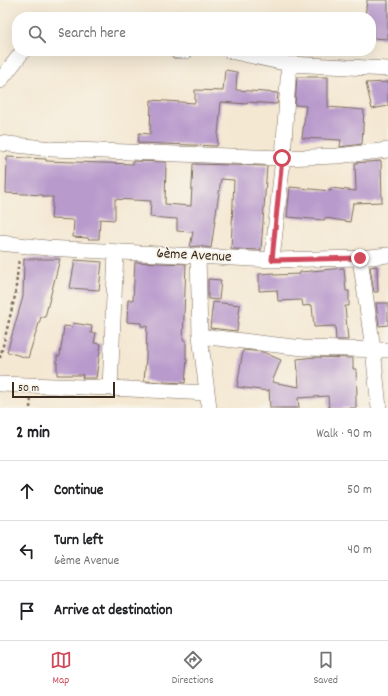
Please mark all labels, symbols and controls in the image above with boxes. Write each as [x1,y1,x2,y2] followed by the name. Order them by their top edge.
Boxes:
[12,12,376,56] search box
[26,23,48,45] icon: search
[58,23,126,45] text: Search here
[273,149,291,167] route start
[156,243,233,269] street label: 6ème Avenue
[351,249,369,267] route end
[12,380,115,399] scale bar
[18,381,39,397] text: 50 m
[16,422,50,446] text: 2 min
[316,425,372,444] text: Walk · 90 m
[16,480,38,502] icon: ahead
[54,480,103,502] text: Continue
[347,481,372,500] text: 50 m
[54,530,103,552] text: Turn left
[16,540,38,562] icon: left
[348,541,372,560] text: 40 m
[54,552,119,571] text: 6ème Avenue
[16,600,38,622] icon: arrive
[54,600,172,622] text: Arrive at destination
[50,649,72,689] tab: Map
[172,649,214,689] tab: Directions
[313,649,338,689] tab: Saved

